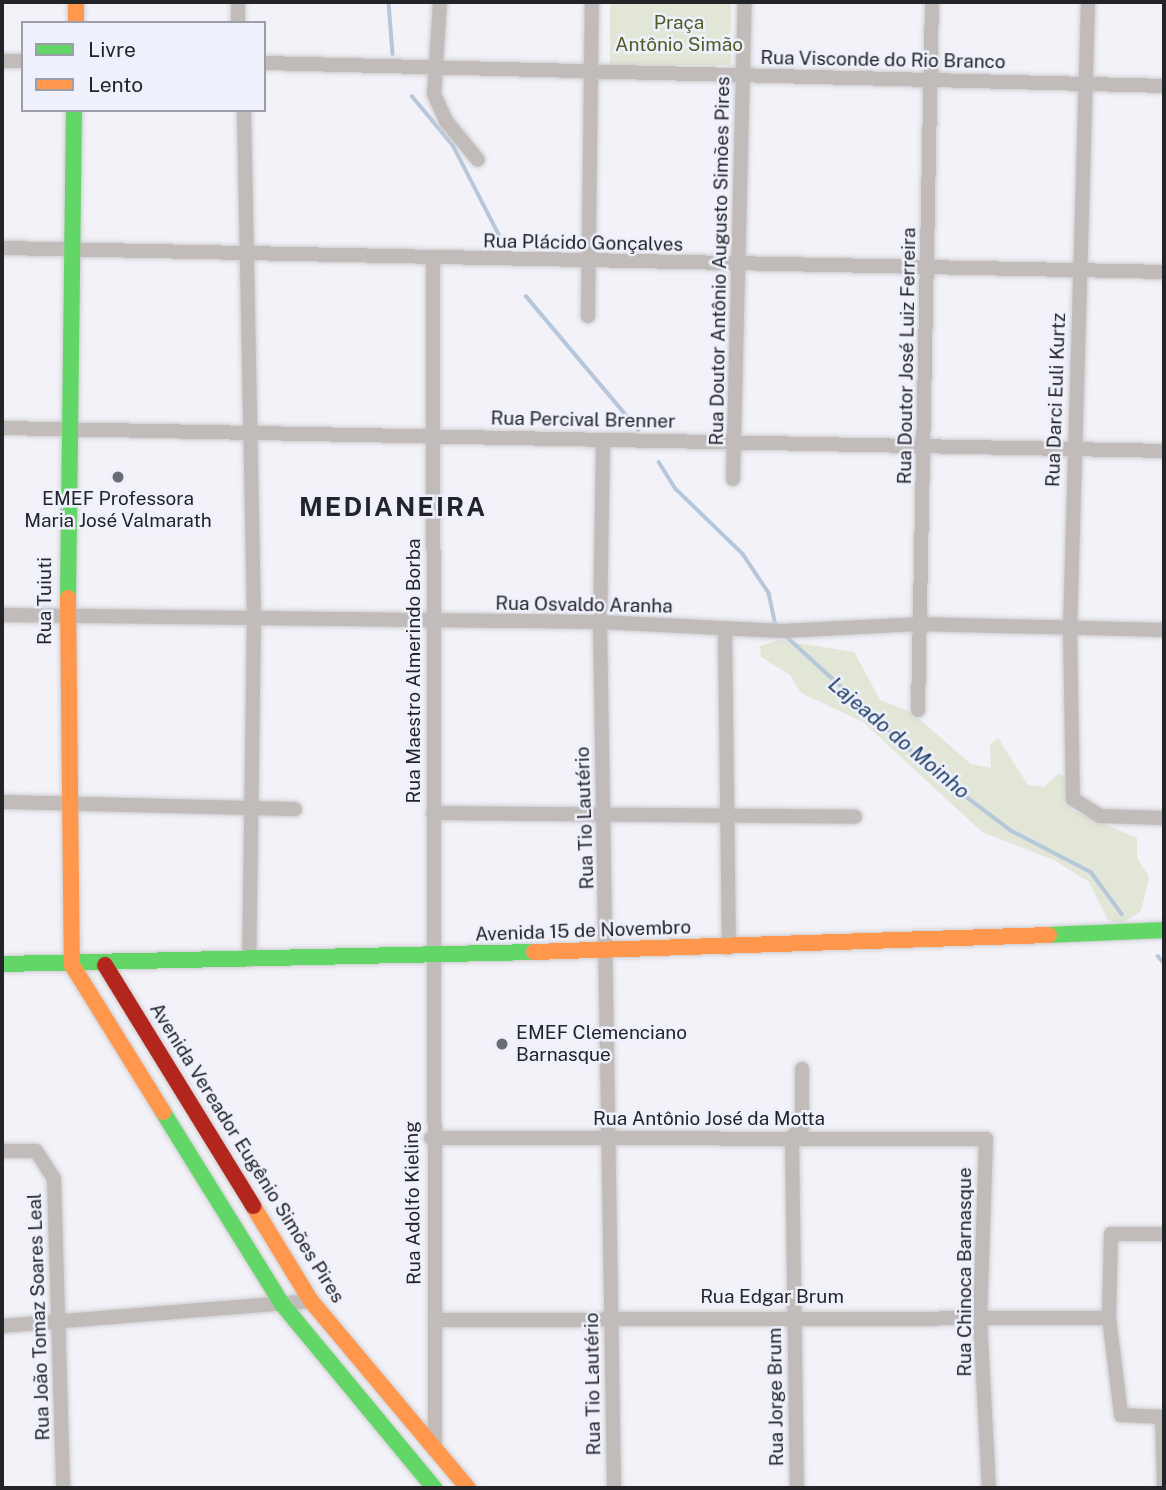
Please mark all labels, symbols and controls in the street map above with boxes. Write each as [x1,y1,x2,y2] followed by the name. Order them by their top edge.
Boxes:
[615,12,743,56] park label: Praça Antônio Simão
[21,21,266,112] legend
[88,37,136,62] text: Livre
[760,46,1006,74] street label: Rua Visconde do Rio Branco
[88,72,143,97] text: Lento
[705,76,735,446] street label: Rua Doutor Antônio Augusto Simões Pires
[893,227,921,485] street label: Rua Doutor José Luiz Ferreira
[483,230,683,256] street label: Rua Plácido Gonçalves
[1042,313,1070,487] street label: Rua Darci Euli Kurtz
[490,407,676,433] street label: Rua Percival Brenner
[110,469,126,485] marker: EMEF Professora Maria José Valmarath
[24,488,212,532] place label: EMEF Professora Maria José Valmarath
[300,491,486,523] district label: MEDIANEIRA
[403,538,425,804] street label: Rua Maestro Almerindo Borba
[34,557,56,645] street label: Rua Tuiuti
[495,592,673,618] street label: Rua Osvaldo Aranha
[823,671,975,805] water label: Lajeado do Moinho
[571,746,599,890] street label: Rua Tio Lautério
[474,916,692,946] street label: Avenida 15 de Novembro
[145,999,349,1307] street label: Avenida Vereador Eugênio Simões Pires
[516,1022,687,1066] place label: EMEF Clemenciano Barnasque
[494,1036,510,1052] marker: EMEF Clemenciano Barnasque
[593,1108,825,1130] street label: Rua Antônio José da Motta
[400,1121,426,1285] street label: Rua Adolfo Kieling
[954,1167,976,1377] street label: Rua Chinoca Barnasque
[23,1193,55,1441] street label: Rua João Tomaz Soares Leal
[700,1286,844,1308] street label: Rua Edgar Brum
[580,1312,606,1456] street label: Rua Tio Lautério
[763,1327,789,1467] street label: Rua Jorge Brum

